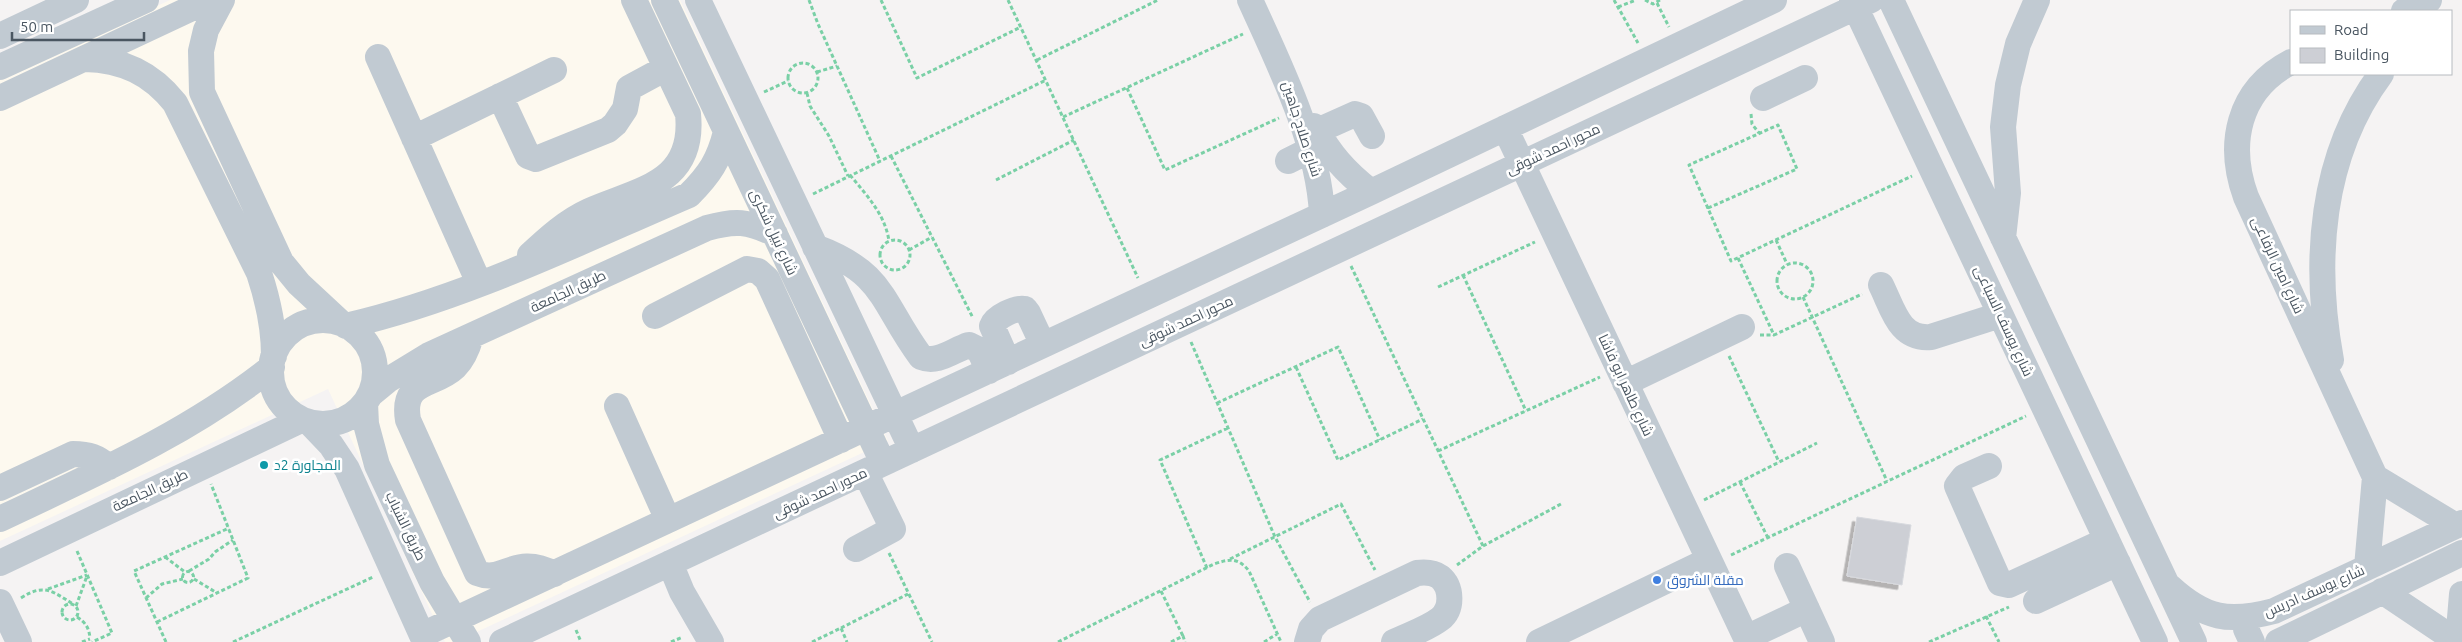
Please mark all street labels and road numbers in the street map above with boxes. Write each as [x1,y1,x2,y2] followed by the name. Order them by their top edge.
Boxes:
[1278,79,1325,179] street label: شارع صلاح جاهين
[1503,120,1603,178] street label: محور احمد شوقى
[746,187,801,278] street label: شارع نبيل شكرى
[2248,214,2308,317] street label: شارع امين الرفاعى
[1970,263,2037,379] street label: شارع يوسف السباعى
[528,267,609,316] street label: طريق الجامعة
[1136,292,1236,350] street label: محور احمد شوقى
[1594,332,1657,439] street label: شارع طاهر ابو فاشا
[770,464,870,522] street label: محور احمد شوقى
[110,466,191,515] street label: طريق الجامعة
[382,489,429,563] street label: طريق الشباب
[2261,562,2367,621] street label: شارع يوسف ادريس

